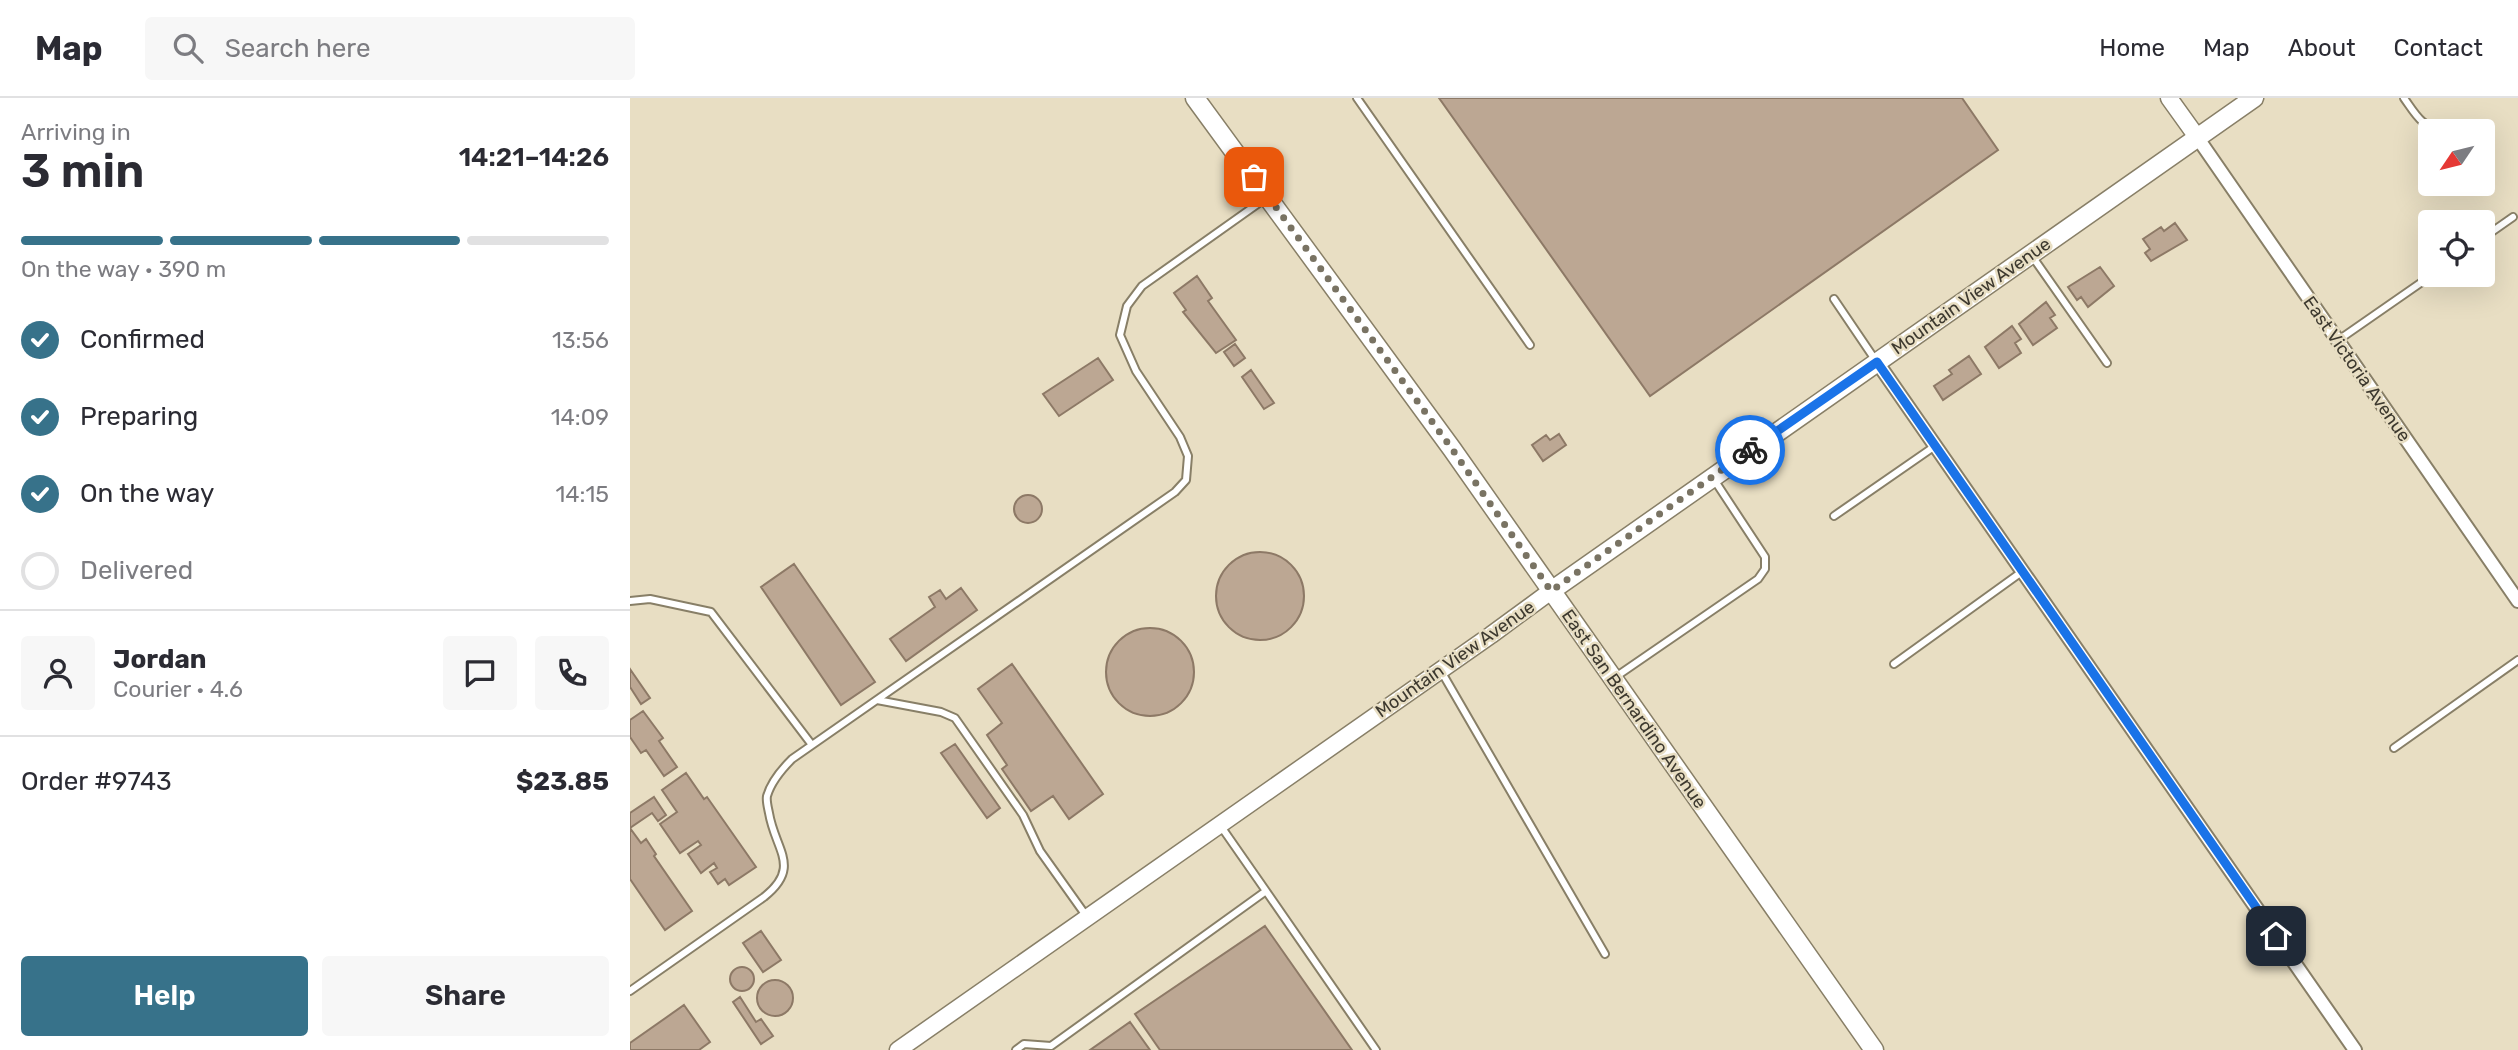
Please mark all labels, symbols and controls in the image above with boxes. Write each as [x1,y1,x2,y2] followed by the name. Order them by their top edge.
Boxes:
[145,17,635,80] search box
[35,29,103,68] text: Map
[169,29,207,67] icon: search
[225,33,370,64] text: Search here
[2099,34,2165,62] text: Home
[2203,34,2250,62] text: Map
[2288,34,2356,62] text: About
[2394,34,2483,62] text: Contact
[21,118,131,146] text: Arriving in
[2418,119,2496,196] north arrow
[2418,119,2495,287] map controls
[459,142,609,173] text: 14:21–14:26
[21,144,144,199] text: 3 min
[1224,147,1284,207] pin
[1235,158,1273,196] icon: bag
[2418,210,2495,287] button: locate
[1887,233,2055,359] street label: Mountain View Avenue
[21,255,226,283] text: On the way · 390 m
[2299,292,2415,446] street label: East Victoria Avenue
[21,321,59,359] icon: check
[80,324,205,355] text: Confirmed
[552,326,609,354] text: 13:56
[21,398,59,436] icon: check
[80,401,198,432] text: Preparing
[551,403,609,431] text: 14:09
[1715,415,1785,485] courier
[1731,431,1769,469] icon: bike
[21,475,59,513] icon: check
[80,478,214,509] text: On the way
[555,480,609,508] text: 14:15
[80,555,193,586] text: Delivered
[1371,596,1539,722] street label: Mountain View Avenue
[1557,605,1711,813] street label: East San Bernardino Avenue
[21,636,95,710] button: person
[443,636,517,710] button: chat
[535,636,609,710] button: phone
[113,644,206,675] text: Jordan
[113,675,243,703] text: Courier · 4.6
[21,766,172,797] text: Order #9743
[516,766,609,797] text: $23.85
[2246,906,2306,966] pin
[2257,917,2295,955] icon: home
[21,956,308,1036] button: Help
[322,956,609,1036] button: Share

